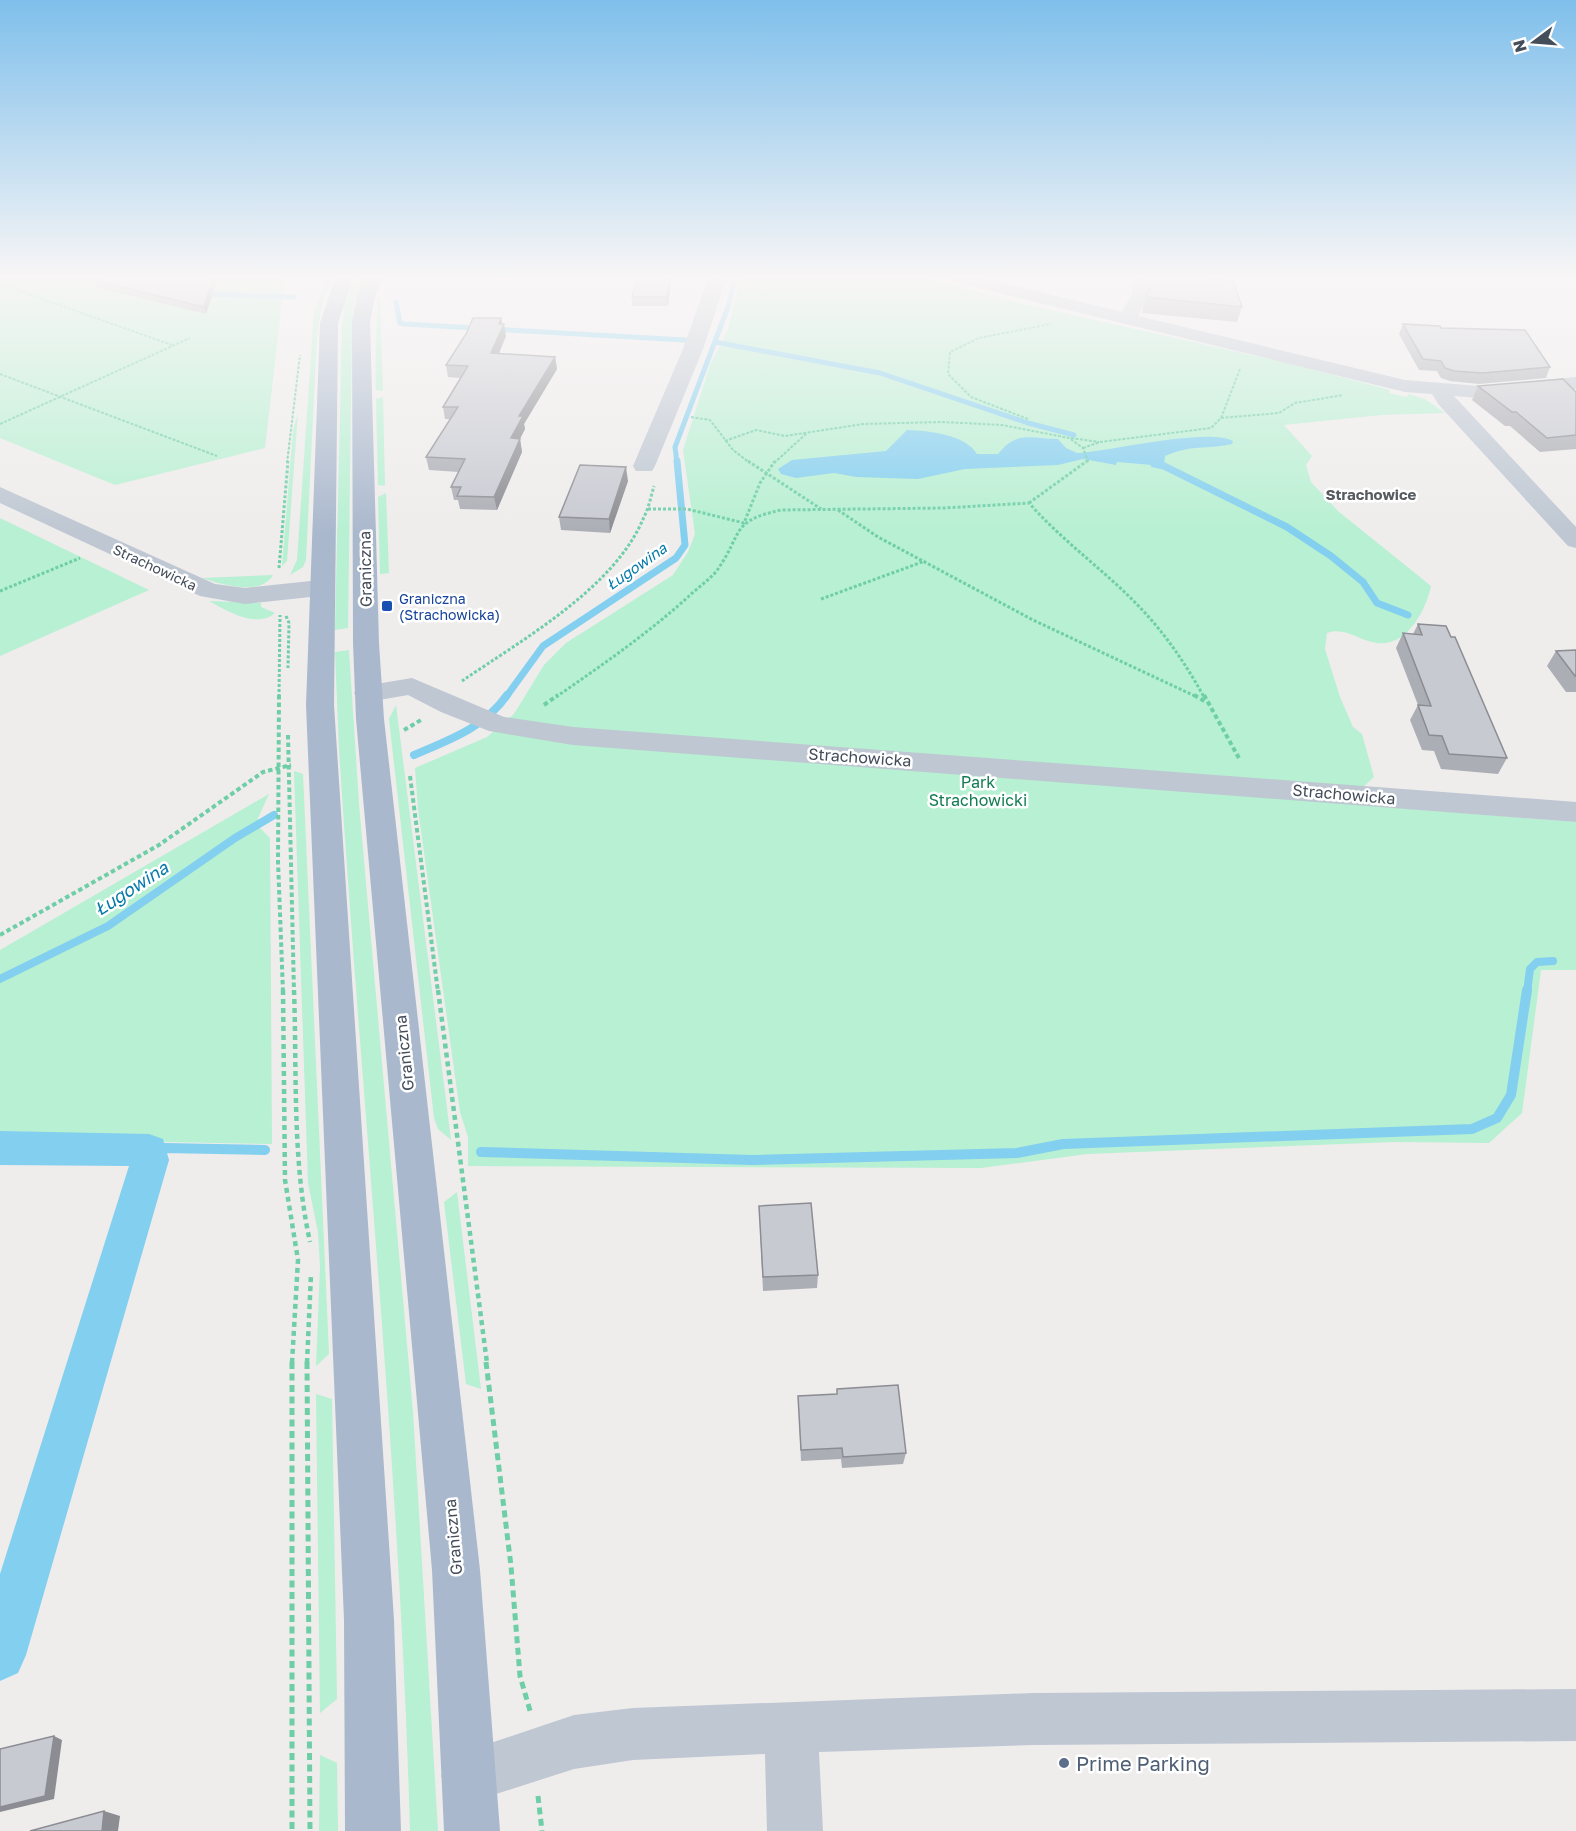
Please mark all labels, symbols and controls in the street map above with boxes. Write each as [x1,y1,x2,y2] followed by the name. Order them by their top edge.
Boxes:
[1504,12,1564,72] north arrow
[1508,38,1531,55] text: N
[1326,485,1417,503] district label: Strachowice
[354,531,376,607] street label: Graniczna
[602,538,671,594] water label: Ługowina
[110,540,200,594] street label: Strachowicka
[399,590,500,623] place label: Graniczna (Strachowicka)
[380,599,394,613] marker: Graniczna (Strachowicka)
[808,743,912,771] street label: Strachowicka
[929,772,1027,810] park label: Park Strachowicki
[1292,780,1396,808] street label: Strachowicka
[90,856,173,920] water label: Ługowina
[390,1014,418,1092] street label: Graniczna
[440,1498,466,1576] street label: Graniczna
[1076,1751,1210,1775] place label: Prime Parking
[1057,1756,1071,1770] marker: Prime Parking

